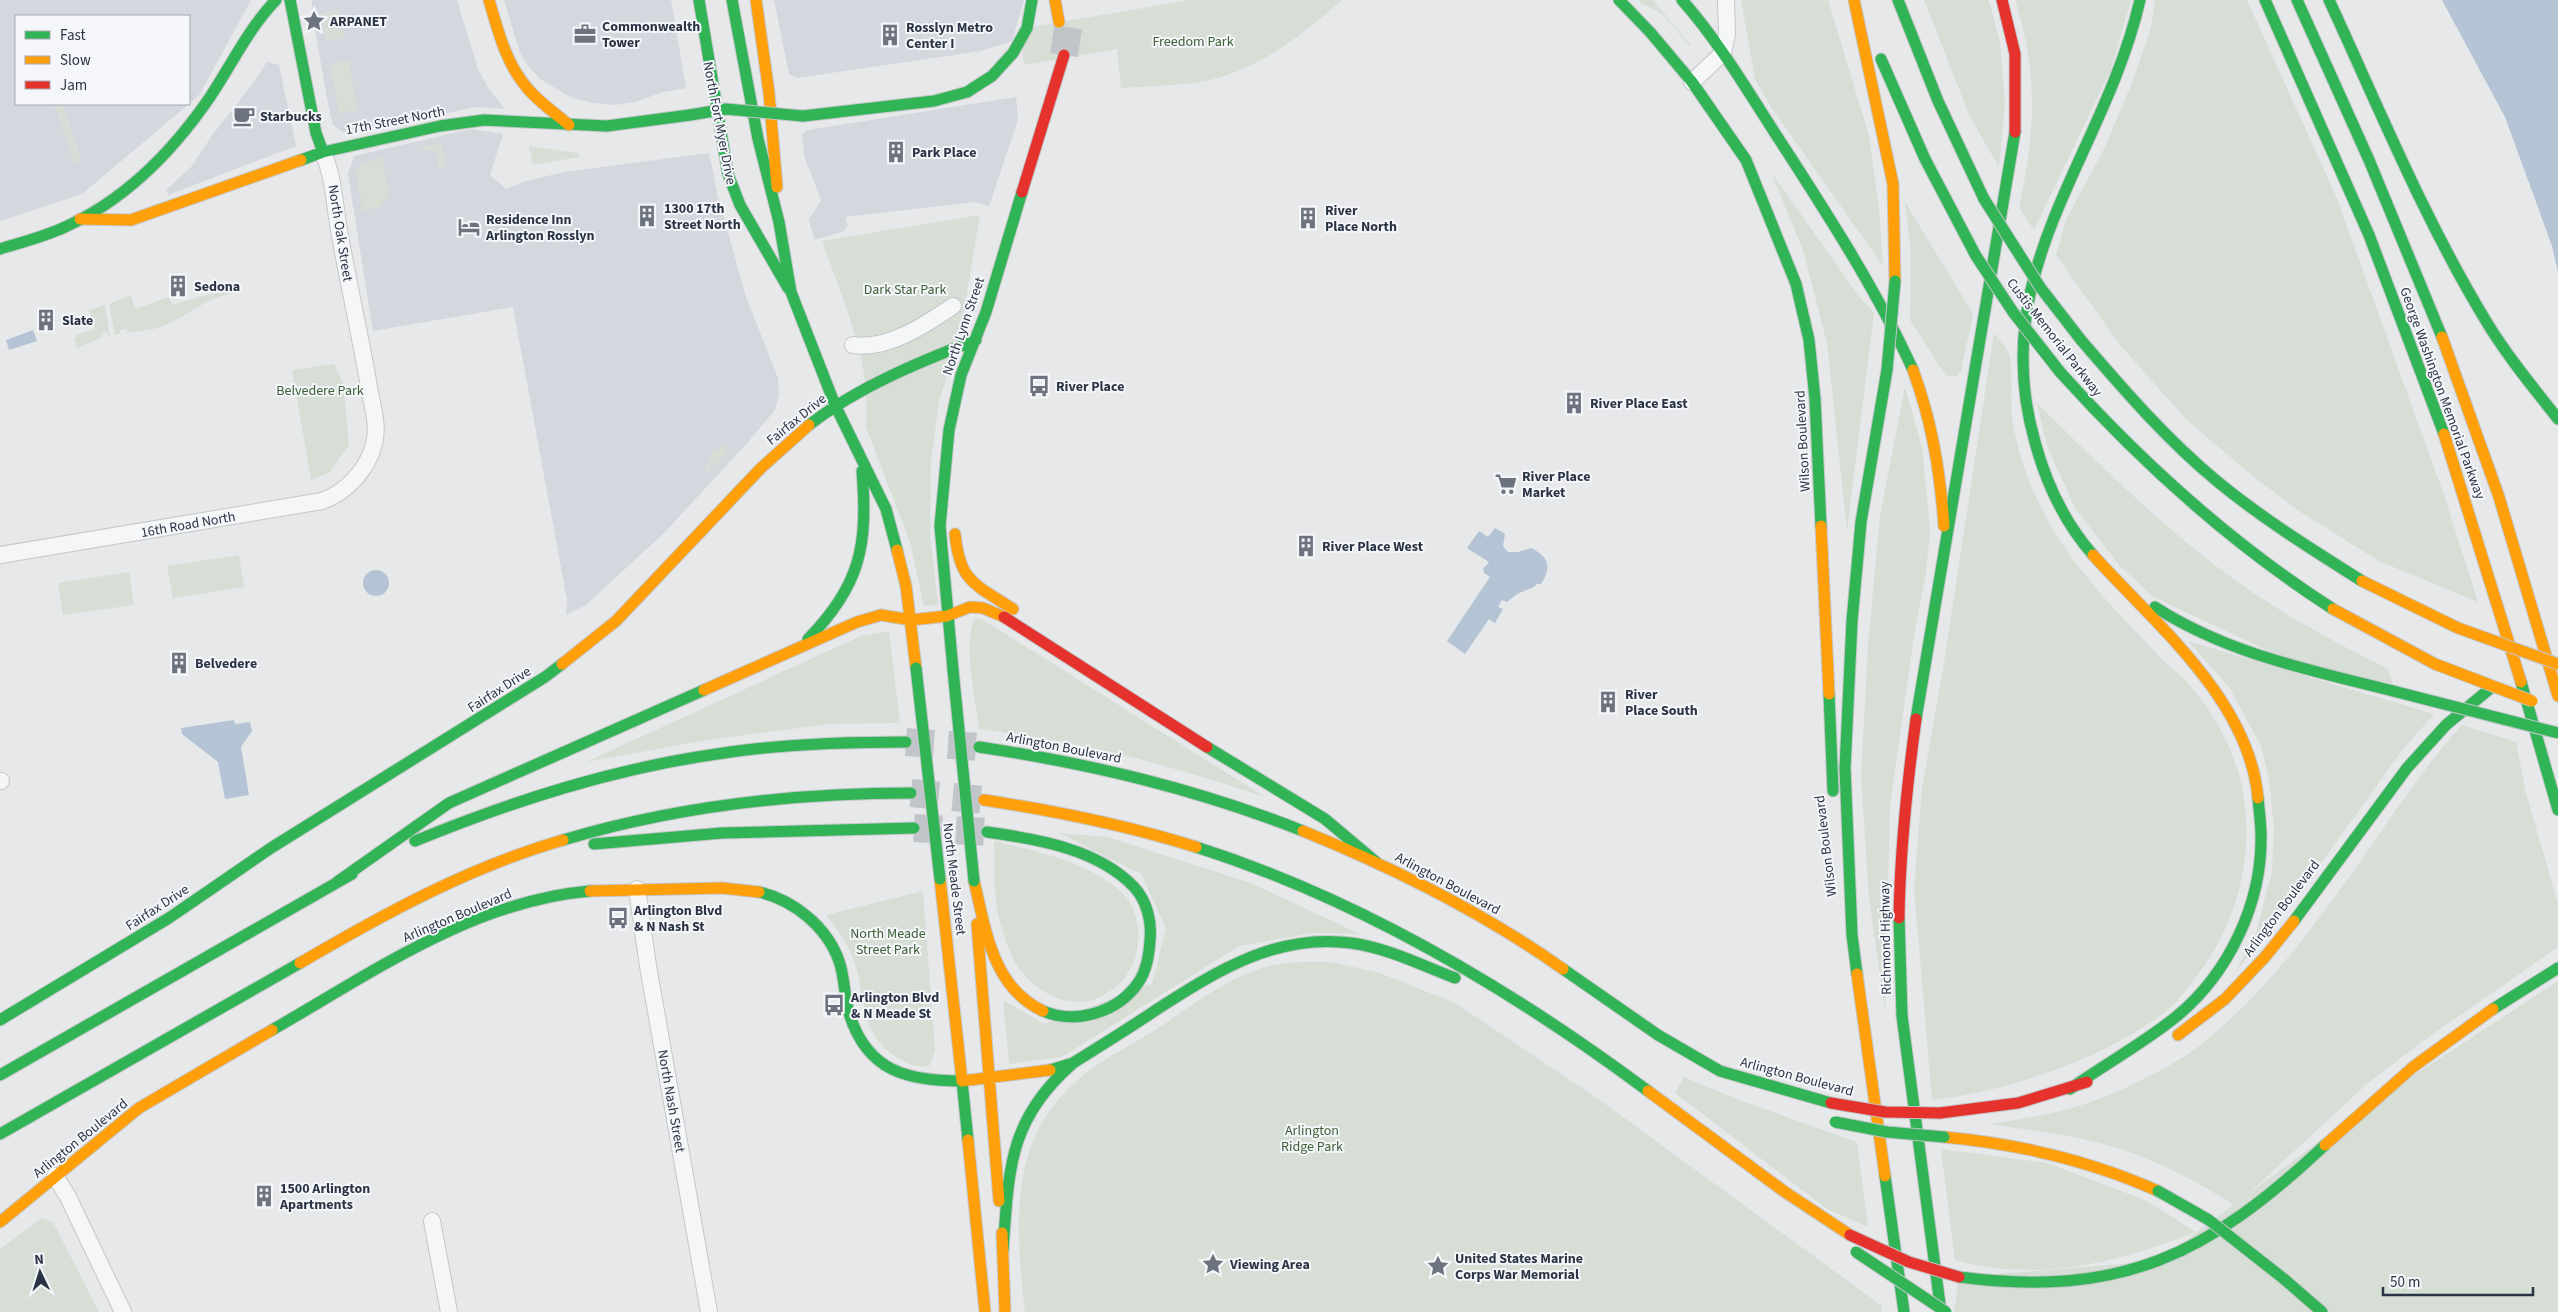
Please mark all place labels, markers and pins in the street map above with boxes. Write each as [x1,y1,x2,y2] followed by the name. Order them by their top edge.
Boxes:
[301,8,327,34] place icon: ARPANET
[329,12,387,32] place label: ARPANET
[602,17,700,53] place label: Commonwealth Tower
[906,18,993,54] place label: Rosslyn Metro Center I
[572,21,598,47] office icon: Commonwealth Tower
[877,22,903,48] building icon: Rosslyn Metro Center I
[231,103,257,129] cafe icon: Starbucks
[260,107,322,127] place label: Starbucks
[883,139,909,165] building icon: Park Place
[912,143,976,163] place label: Park Place
[664,199,741,235] place label: 1300 17th Street North
[1325,201,1397,237] place label: River Place North
[634,203,660,229] building icon: 1300 17th Street North
[1295,205,1321,231] building icon: River Place North
[485,210,594,246] place label: Residence Inn Arlington Rosslyn
[456,214,482,240] hotel icon: Residence Inn Arlington Rosslyn
[165,273,191,299] building icon: Sedona
[194,277,240,297] place label: Sedona
[33,307,59,333] building icon: Slate
[62,311,93,331] place label: Slate
[1026,373,1052,399] bus stop icon: River Place
[1056,377,1124,397] place label: River Place
[1561,390,1587,416] building icon: River Place East
[1590,394,1688,414] place label: River Place East
[1522,467,1590,503] place label: River Place Market
[1493,471,1519,497] supermarket icon: River Place Market
[1293,533,1319,559] building icon: River Place West
[1322,537,1424,557] place label: River Place West
[166,650,192,676] building icon: Belvedere
[195,654,257,674] place label: Belvedere
[1625,685,1698,721] place label: River Place South
[1595,689,1621,715] building icon: River Place South
[633,901,722,937] place label: Arlington Blvd & N Nash St
[605,905,631,931] bus stop icon: Arlington Blvd & N Nash St
[850,988,939,1024] place label: Arlington Blvd & N Meade St
[821,992,847,1018] bus stop icon: Arlington Blvd & N Meade St
[279,1179,370,1215] place label: 1500 Arlington Apartments
[251,1183,277,1209] building icon: 1500 Arlington Apartments
[1455,1249,1583,1285] place label: United States Marine Corps War Memorial
[1200,1251,1226,1277] place icon: Viewing Area
[1425,1253,1451,1279] place icon: United States Marine Corps War Memorial
[1229,1255,1310,1275] place label: Viewing Area

